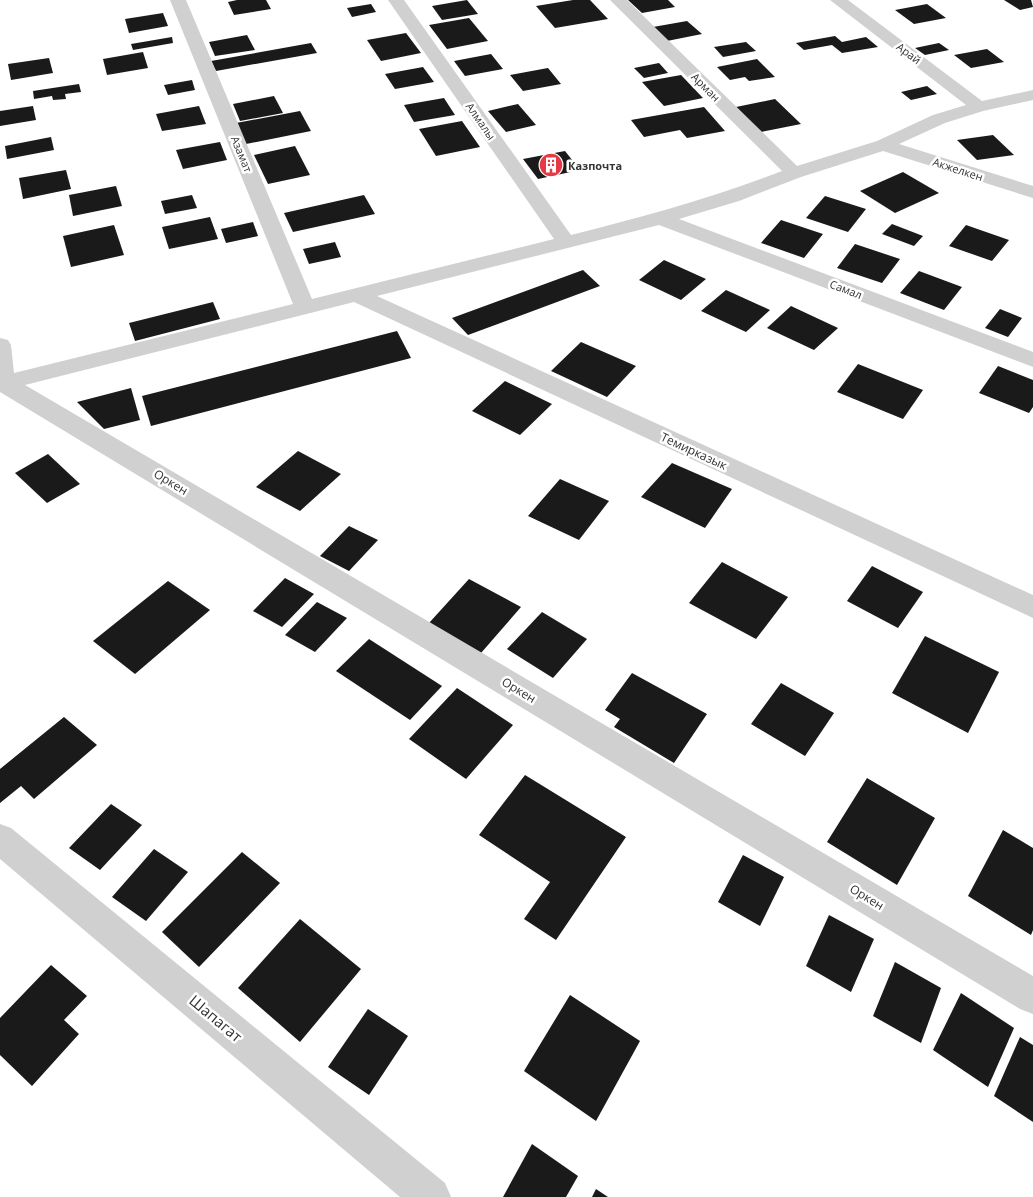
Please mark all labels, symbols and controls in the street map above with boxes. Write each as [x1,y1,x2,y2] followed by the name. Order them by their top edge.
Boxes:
[894,39,924,67] street label: Арай
[688,69,724,105] street label: Арман
[463,99,499,143] street label: Алмалы
[228,134,256,174] street label: Азамат
[538,152,564,178] building icon: Казпочта
[931,154,985,184] street label: Акжелкен
[568,158,622,173] place label: Казпочта
[828,276,864,302] street label: Самал
[658,428,731,474] street label: Темирказык
[151,465,191,499] street label: Оркен
[499,673,539,707] street label: Оркен
[847,880,887,914] street label: Оркен
[185,990,247,1046] street label: Шапагат

